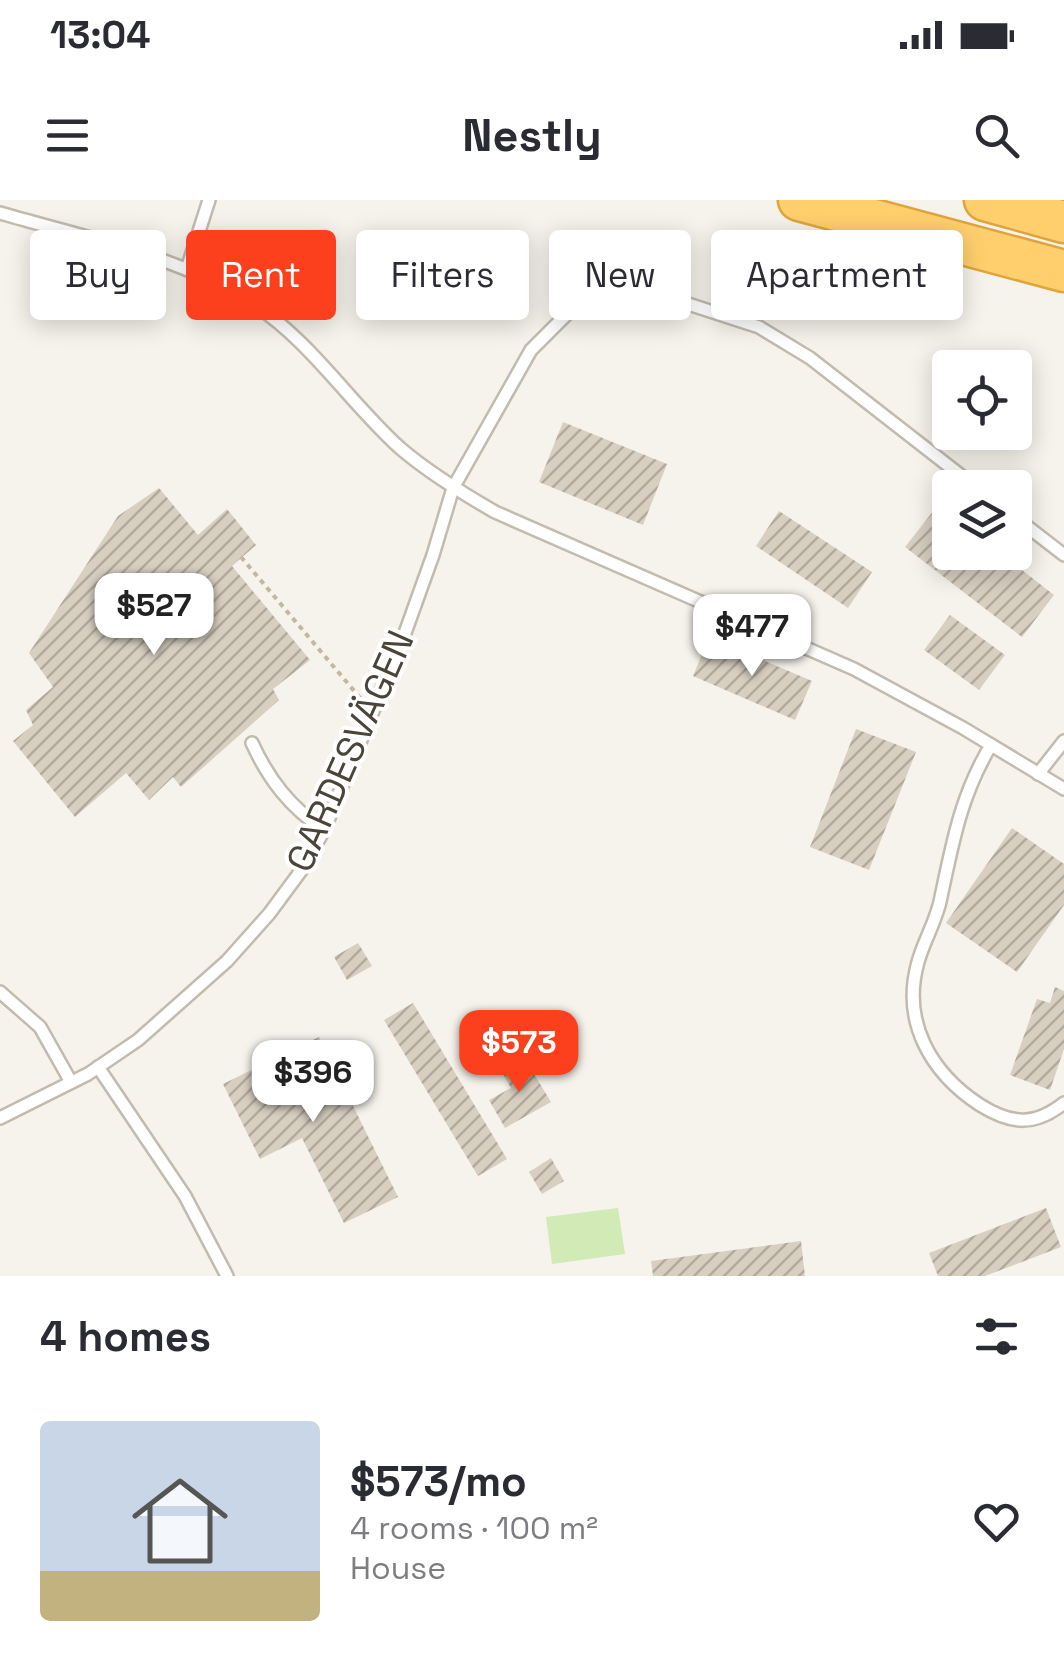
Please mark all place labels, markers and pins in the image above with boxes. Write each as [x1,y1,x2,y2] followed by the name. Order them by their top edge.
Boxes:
[95,573,213,658] pin: $527
[693,594,811,679] pin: $477
[460,1010,578,1095] pin: $573
[254,1040,372,1125] pin: $396

